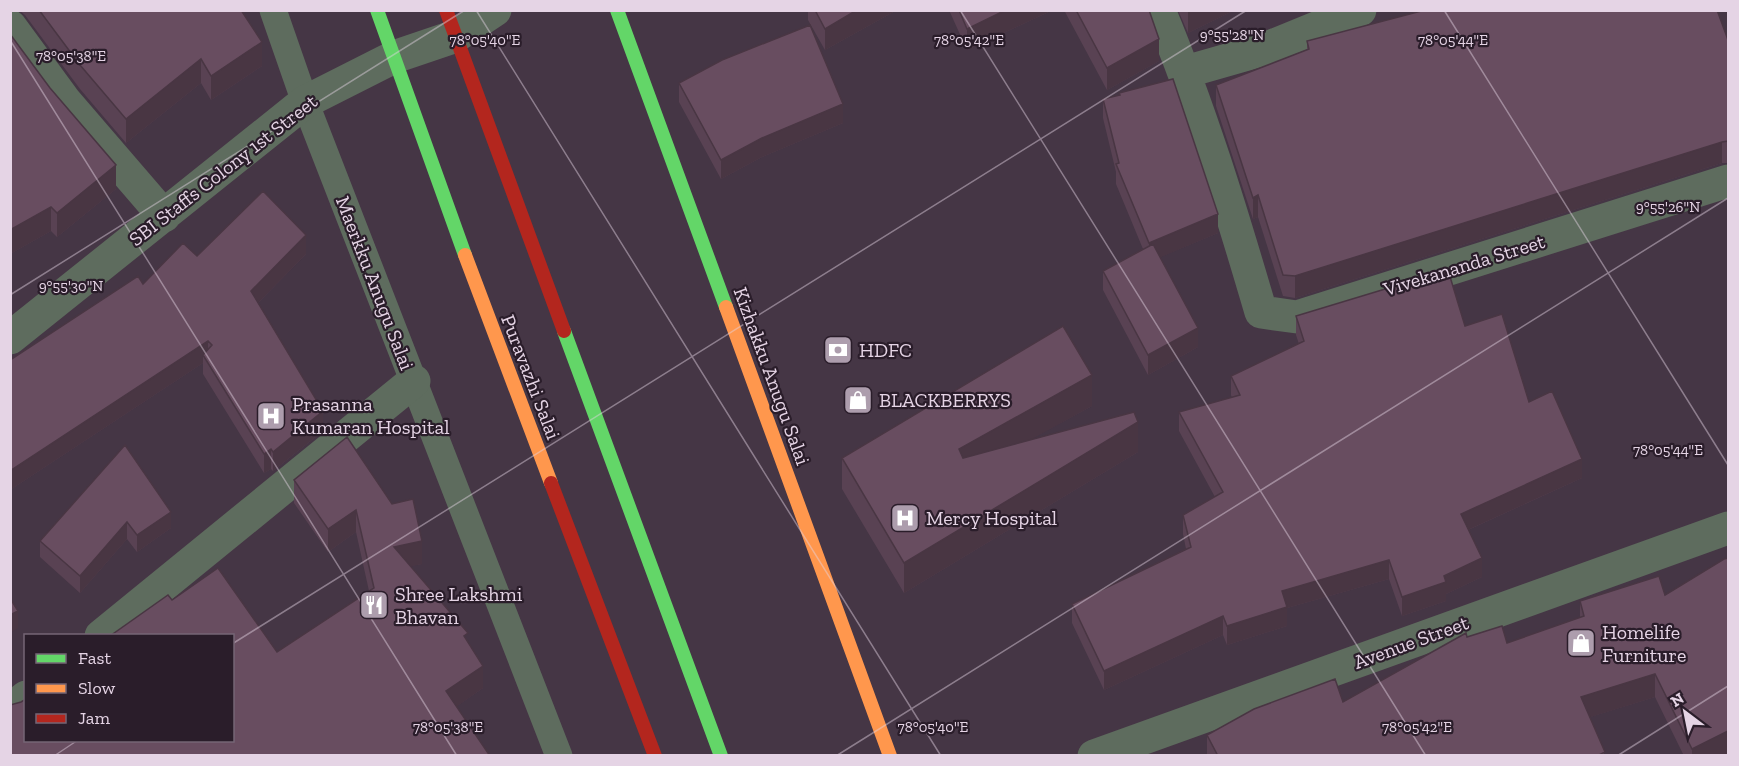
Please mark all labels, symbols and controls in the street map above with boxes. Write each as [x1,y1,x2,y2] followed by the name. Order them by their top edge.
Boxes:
[1200,26,1264,44] text: 9°55'28"N
[450,31,521,49] text: 78°05'40"E
[934,31,1004,49] text: 78°05'42"E
[1418,31,1488,49] text: 78°05'44"E
[36,47,106,65] text: 78°05'38"E
[124,89,322,251] street label: SBI Staffs Colony 1st Street
[331,193,419,374] street label: Maerkku Anugu Salai
[1636,198,1700,216] text: 9°55'26"N
[1379,229,1548,301] street label: Vivekananda Street
[39,277,103,295] text: 9°55'30"N
[729,284,816,469] street label: Kizhakku Anugu Salai
[496,311,566,443] street label: Puravazhi Salai
[822,334,854,366] bank icon: HDFC
[859,338,912,362] place label: HDFC
[842,384,874,416] shop icon: BLACKBERRYS
[879,388,1011,412] place label: BLACKBERRYS
[292,392,450,439] place label: Prasanna Kumaran Hospital
[255,400,287,432] hospital icon: Prasanna Kumaran Hospital
[1633,441,1703,459] text: 78°05'44"E
[889,502,921,534] hospital icon: Mercy Hospital
[926,506,1057,530] place label: Mercy Hospital
[395,582,523,629] place label: Shree Lakshmi Bhavan
[358,589,390,621] restaurant icon: Shree Lakshmi Bhavan
[1350,610,1472,674] street label: Avenue Street
[1602,620,1686,667] place label: Homelife Furniture
[1565,627,1597,659] shop icon: Homelife Furniture
[24,634,234,742] legend
[78,647,111,669] text: Fast
[78,677,115,699] text: Slow
[1655,682,1715,742] north arrow
[1667,688,1688,711] text: N
[78,707,110,729] text: Jam
[413,718,483,736] text: 78°05'38"E
[898,718,969,736] text: 78°05'40"E
[1382,718,1452,736] text: 78°05'42"E

